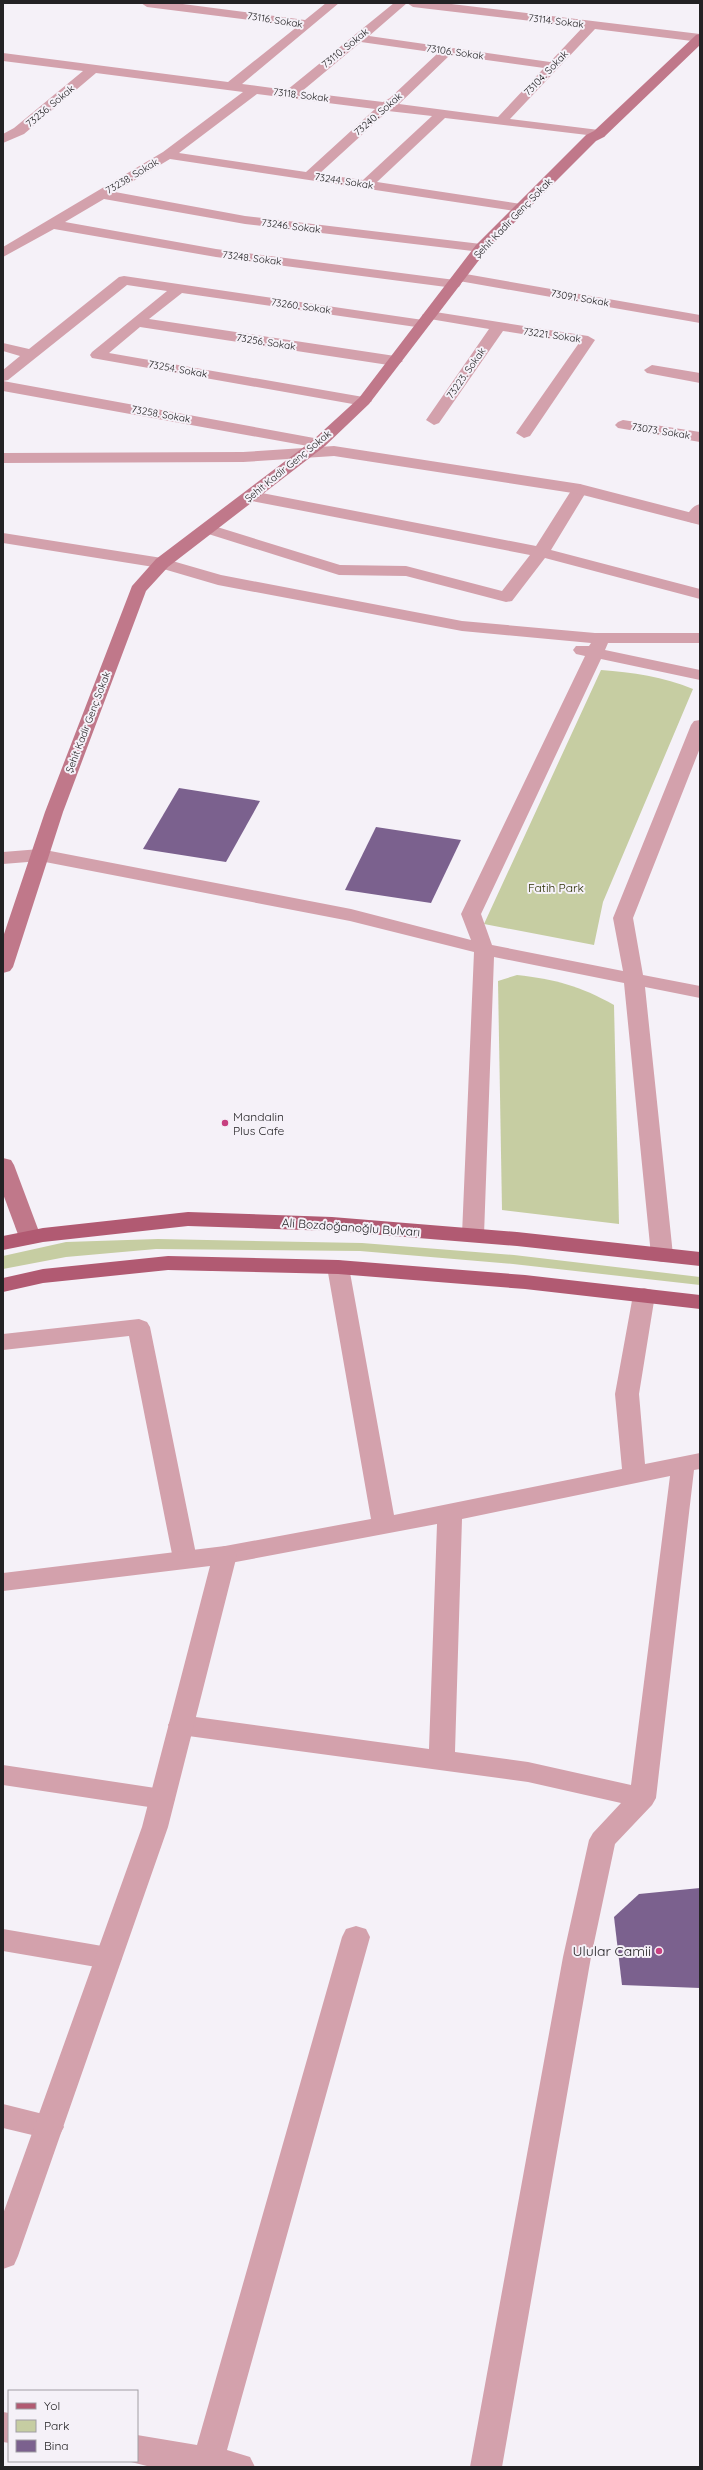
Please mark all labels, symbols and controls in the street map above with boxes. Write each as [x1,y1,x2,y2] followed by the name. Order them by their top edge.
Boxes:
[246,9,304,31] street label: 73116. Sokak
[528,11,584,31] street label: 73114. Sokak
[319,25,371,71] street label: 73110. Sokak
[425,42,485,62] street label: 73106. Sokak
[521,48,571,98] street label: 73104. Sokak
[23,82,77,130] street label: 73236. Sokak
[272,85,330,105] street label: 73118. Sokak
[351,89,405,139] street label: 73240. Sokak
[103,155,161,197] street label: 73238. Sokak
[314,170,374,192] street label: 73244. Sokak
[471,175,555,261] street label: Şehit Kadir Genç Sokak
[261,216,321,236] street label: 73246. Sokak
[222,248,282,268] street label: 73248. Sokak
[550,287,610,309] street label: 73091. Sokak
[270,295,332,317] street label: 73260. Sokak
[522,325,582,345] street label: 73221. Sokak
[236,331,296,353] street label: 73256. Sokak
[444,345,488,401] street label: 73223. Sokak
[148,357,208,381] street label: 73254. Sokak
[130,402,192,426] street label: 73258. Sokak
[631,420,691,442] street label: 73073. Sokak
[242,427,334,505] street label: Şehit Kadir Genç Sokak
[63,669,113,775] street label: Şehit Kadir Genç Sokak
[528,880,584,895] park label: Fatih Park
[233,1109,285,1138] place label: Mandalin Plus Cafe
[220,1118,230,1128] marker: Mandalin Plus Cafe
[281,1215,421,1239] street label: Ali Bozdoğanoğlu Bulvarı
[573,1942,651,1960] place label: Ulular Camii
[654,1946,664,1956] marker: Ulular Camii
[8,2390,138,2462] legend
[44,2398,60,2413] text: Yol
[44,2418,69,2433] text: Park
[44,2438,69,2453] text: Bina

